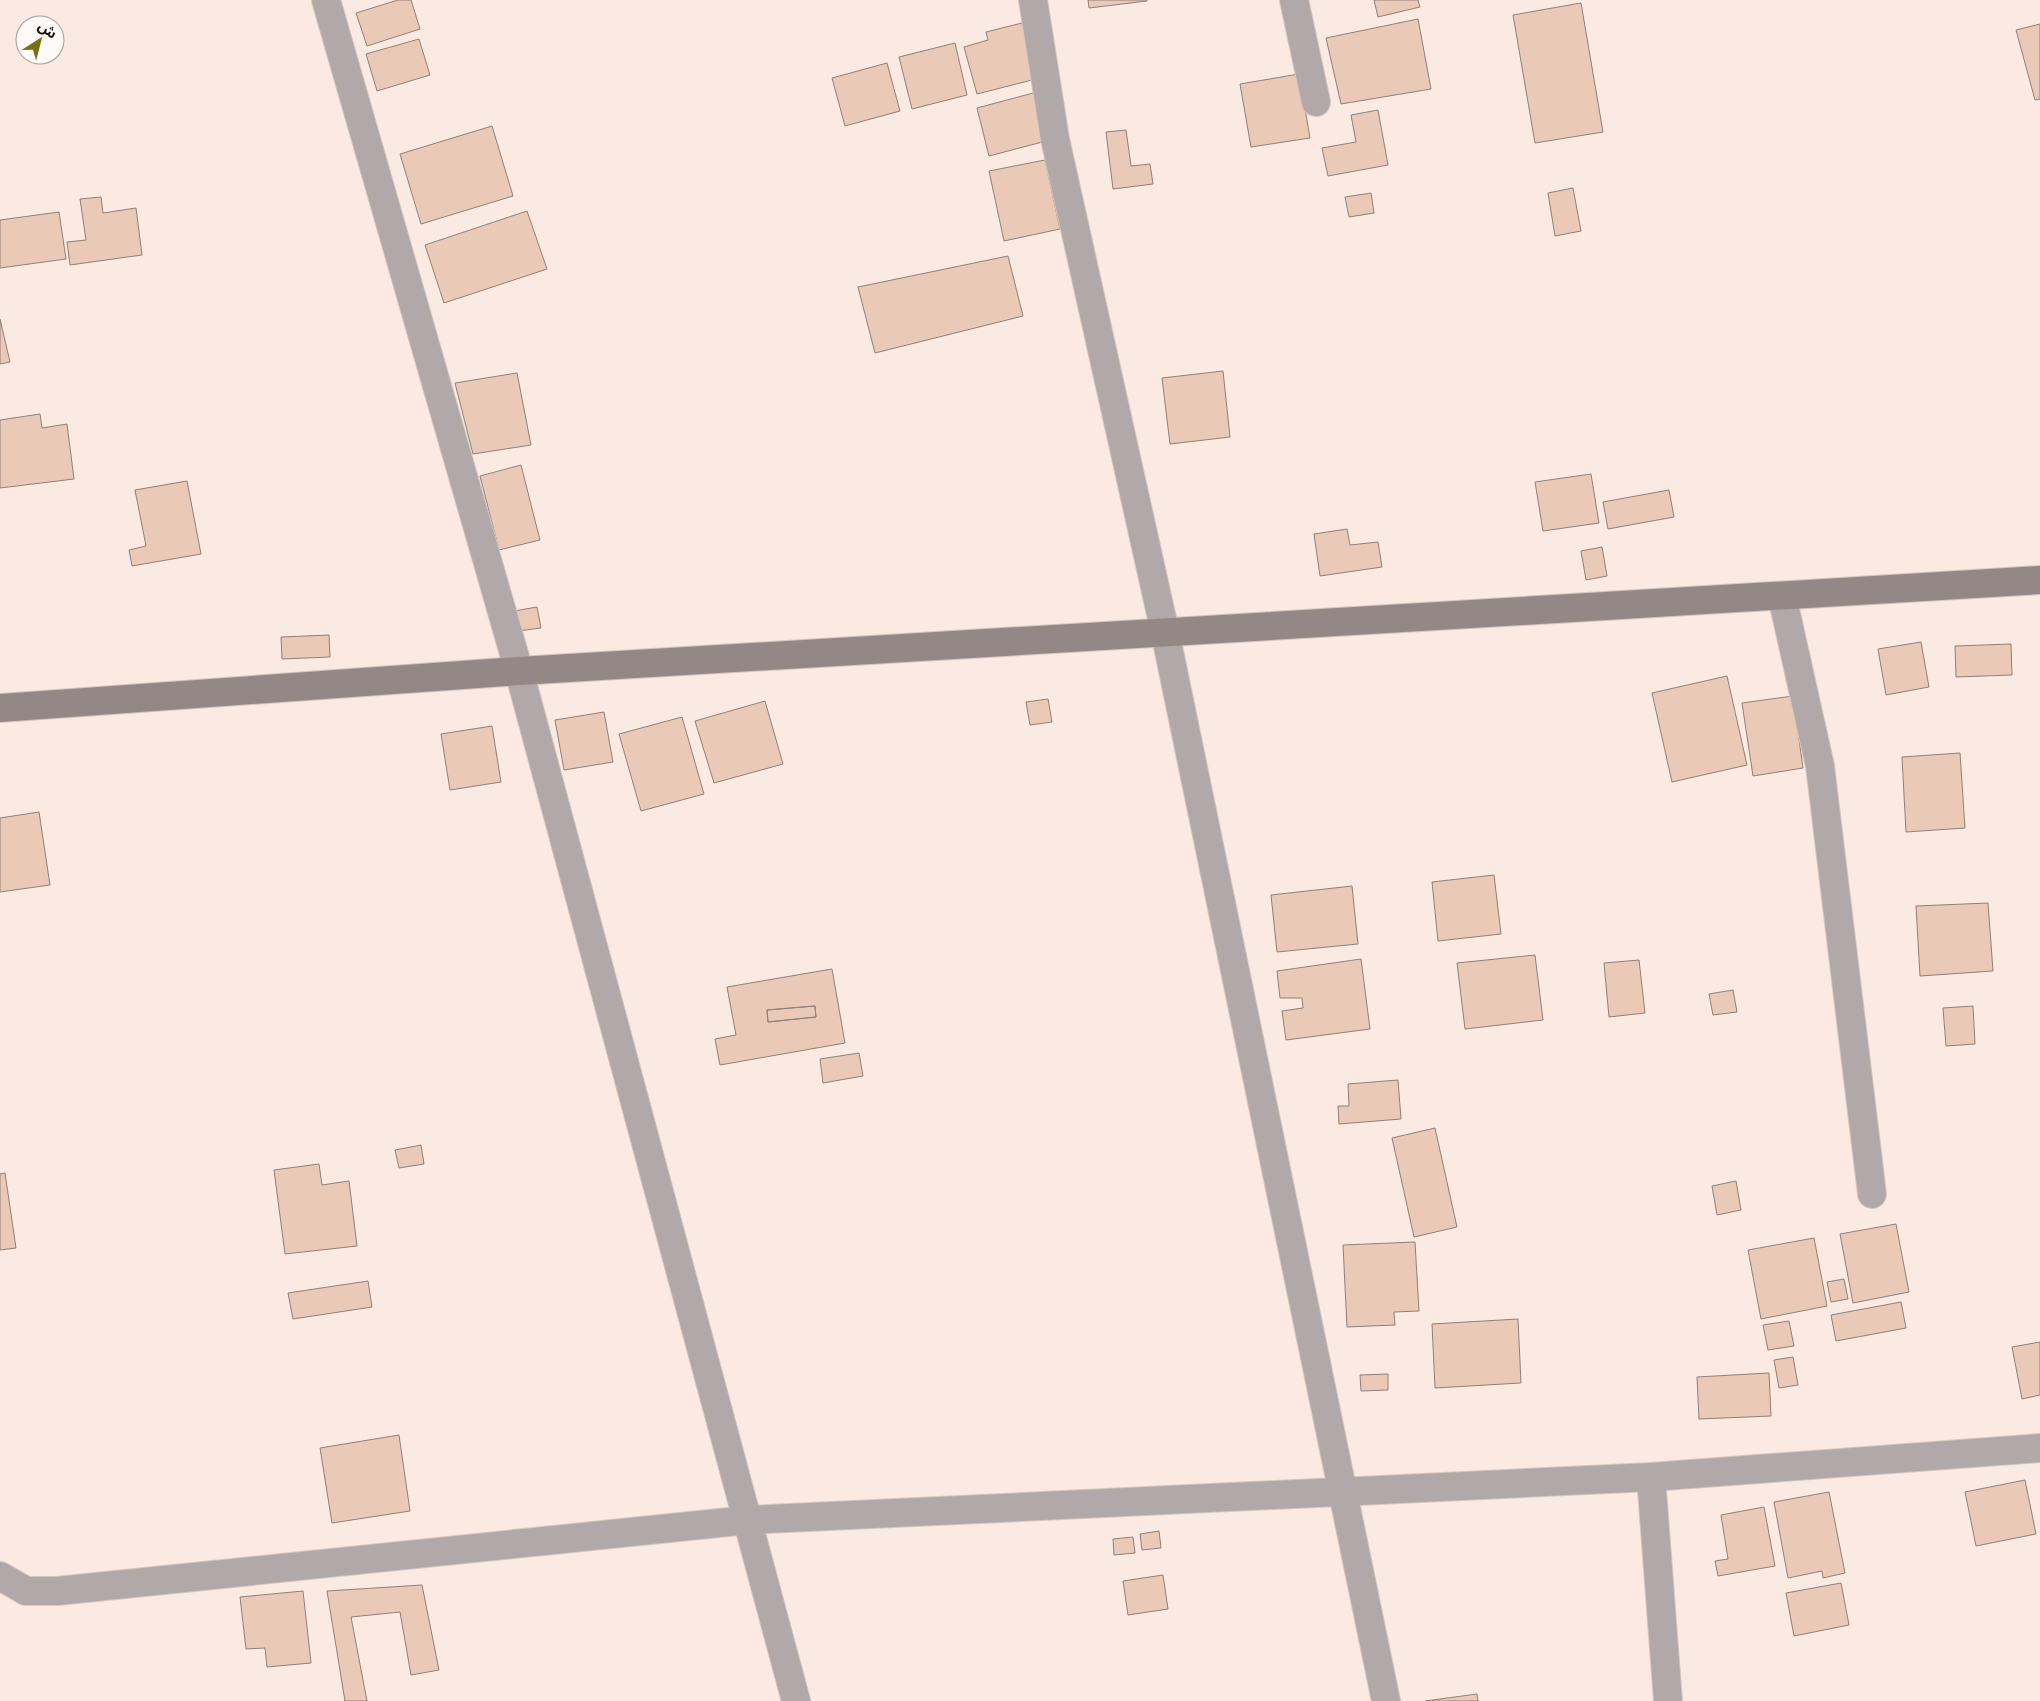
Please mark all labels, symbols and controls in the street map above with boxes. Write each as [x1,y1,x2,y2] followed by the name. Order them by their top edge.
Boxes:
[15,15,65,65] north arrow
[35,17,60,42] text: ش

